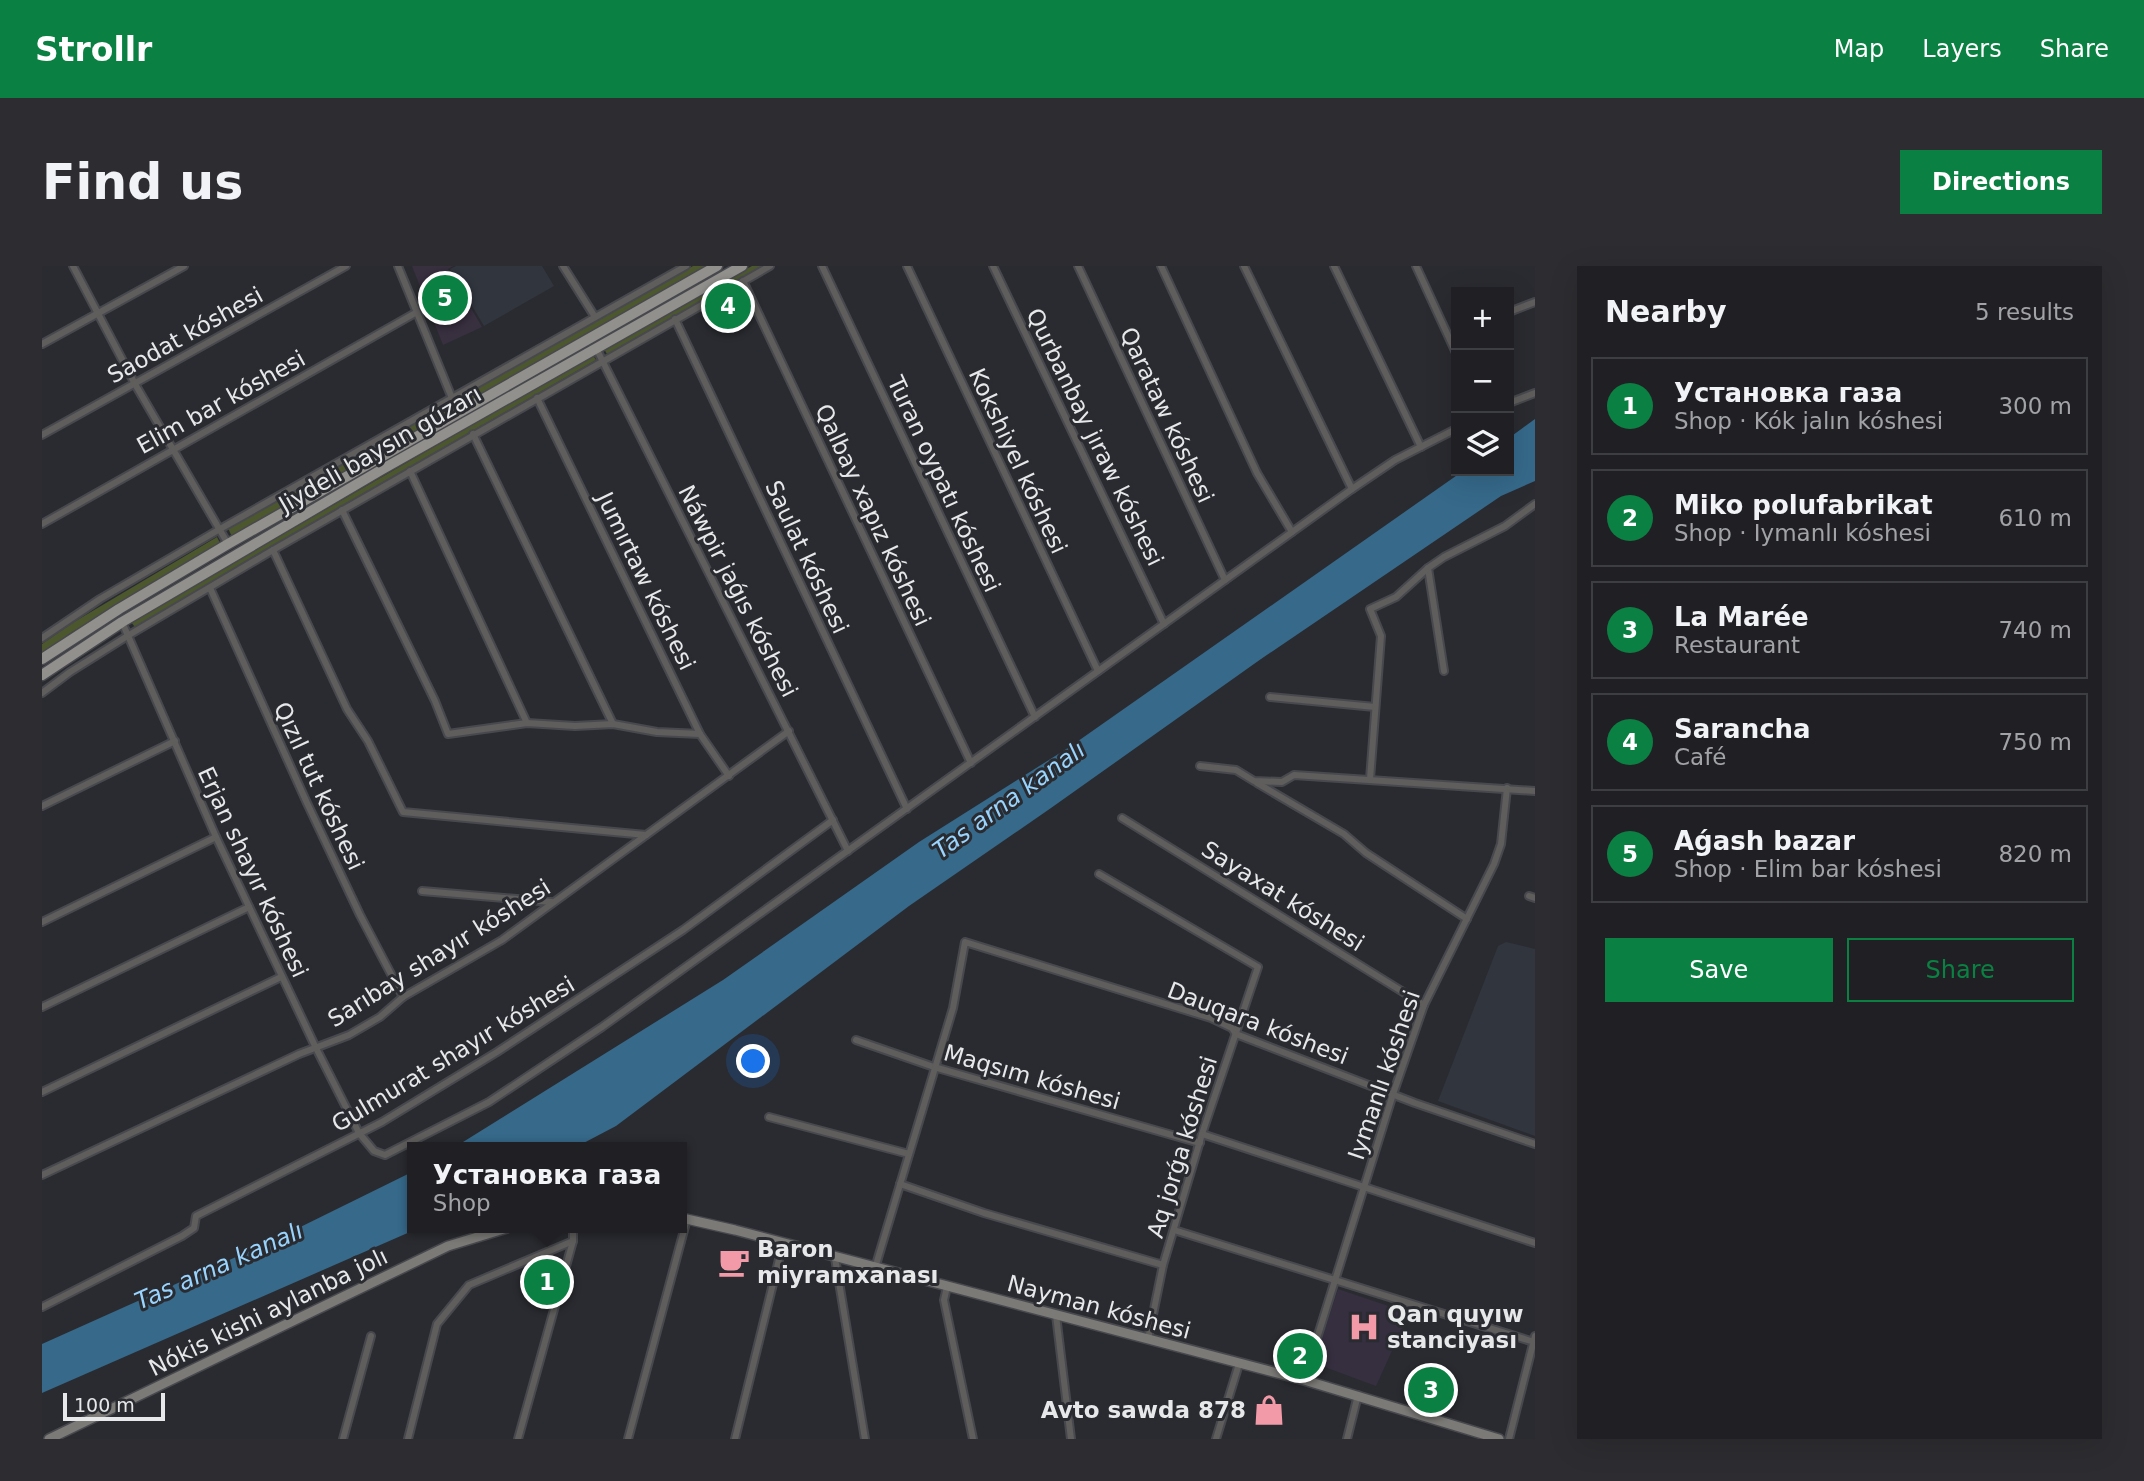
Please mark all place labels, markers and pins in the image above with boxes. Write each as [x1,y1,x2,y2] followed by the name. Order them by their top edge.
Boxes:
[422,272,468,324] pin: 5
[705,280,751,332] pin: 4
[757,1236,939,1288] place label: Baron miyramxanası
[717,1245,751,1279] cafe icon: Baron miyramxanası
[524,1256,570,1308] pin: 1
[1387,1301,1523,1353] place label: Qan quyıw stanciyası
[1347,1310,1381,1344] hospital icon: Qan quyıw stanciyası
[1277,1330,1323,1382] pin: 2
[1408,1364,1454,1416] pin: 3
[1252,1393,1286,1427] shop icon: Avto sawda 878
[1041,1397,1246,1423] place label: Avto sawda 878

